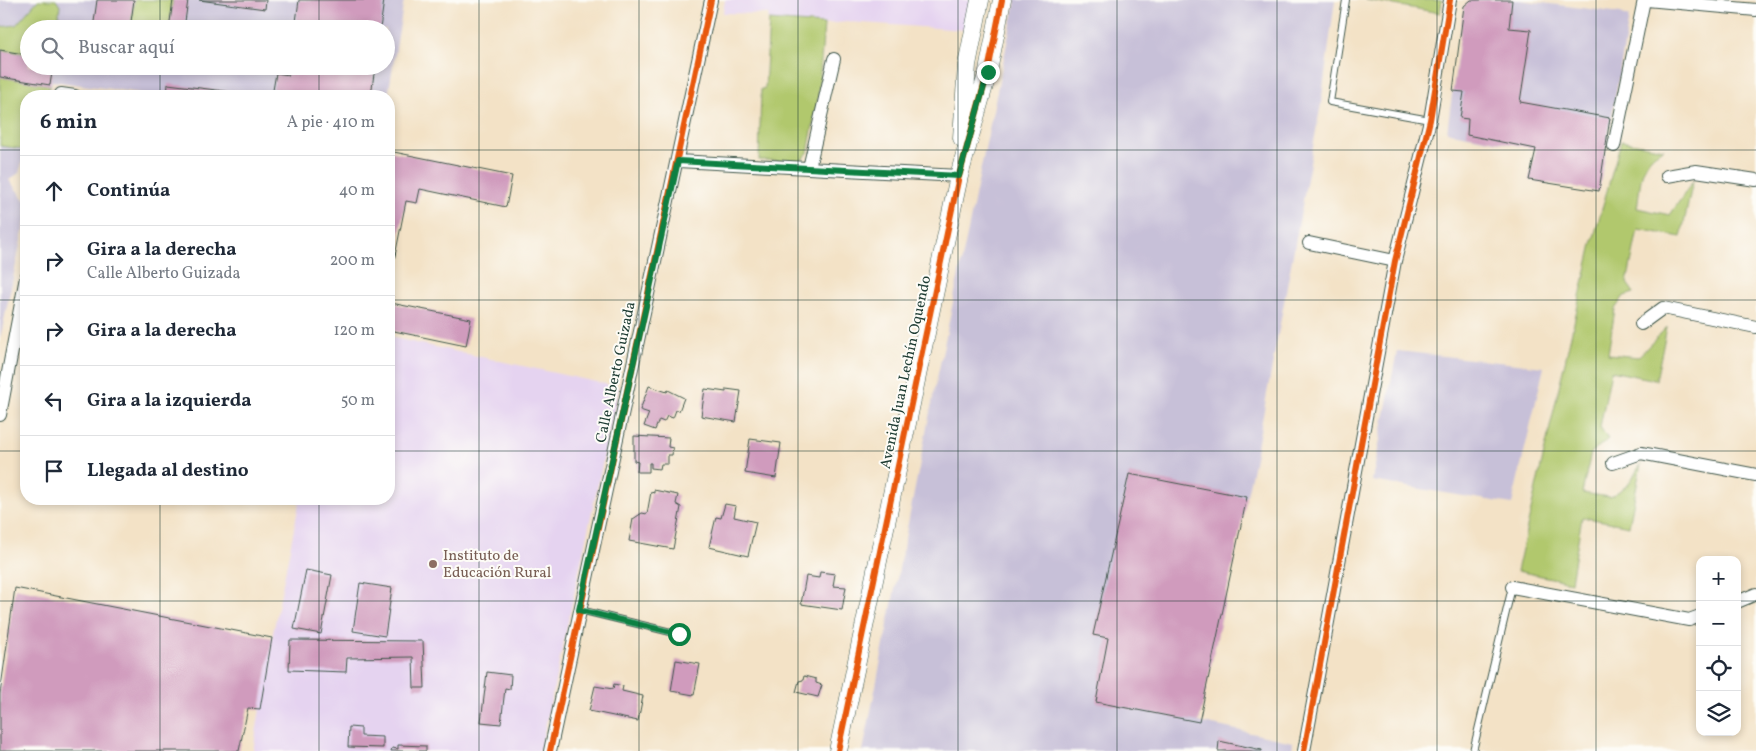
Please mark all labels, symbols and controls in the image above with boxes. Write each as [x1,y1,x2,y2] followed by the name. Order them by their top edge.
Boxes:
[20,20,395,75] search box
[38,34,66,62] icon: search
[78,35,175,61] text: Buscar aquí
[977,61,1000,84] route end
[40,108,97,137] text: 6 min
[287,112,375,134] text: A pie · 410 m
[40,177,68,205] icon: ahead
[87,178,170,204] text: Continúa
[339,180,375,202] text: 40 m
[87,237,237,263] text: Gira a la derecha
[40,247,68,275] icon: right
[330,250,375,272] text: 200 m
[87,263,241,285] text: Calle Alberto Guizada
[876,274,937,471] street label: Avenida Juan Lechín Oquendo
[591,300,642,445] street label: Calle Alberto Guizada
[40,317,68,345] icon: right
[87,318,237,344] text: Gira a la derecha
[333,320,375,342] text: 120 m
[40,387,68,415] icon: left
[87,388,252,414] text: Gira a la izquierda
[341,390,375,412] text: 50 m
[40,457,68,485] icon: arrive
[87,458,249,484] text: Llegada al destino
[443,546,551,584] place label: Instituto de Educación Rural
[1696,556,1741,736] map controls
[1696,556,1741,601] button: +
[427,558,439,570] marker: Instituto de Educación Rural
[1696,601,1741,646] button: −
[668,623,691,646] route start
[1696,646,1741,691] button: locate
[1696,691,1741,736] button: layers

